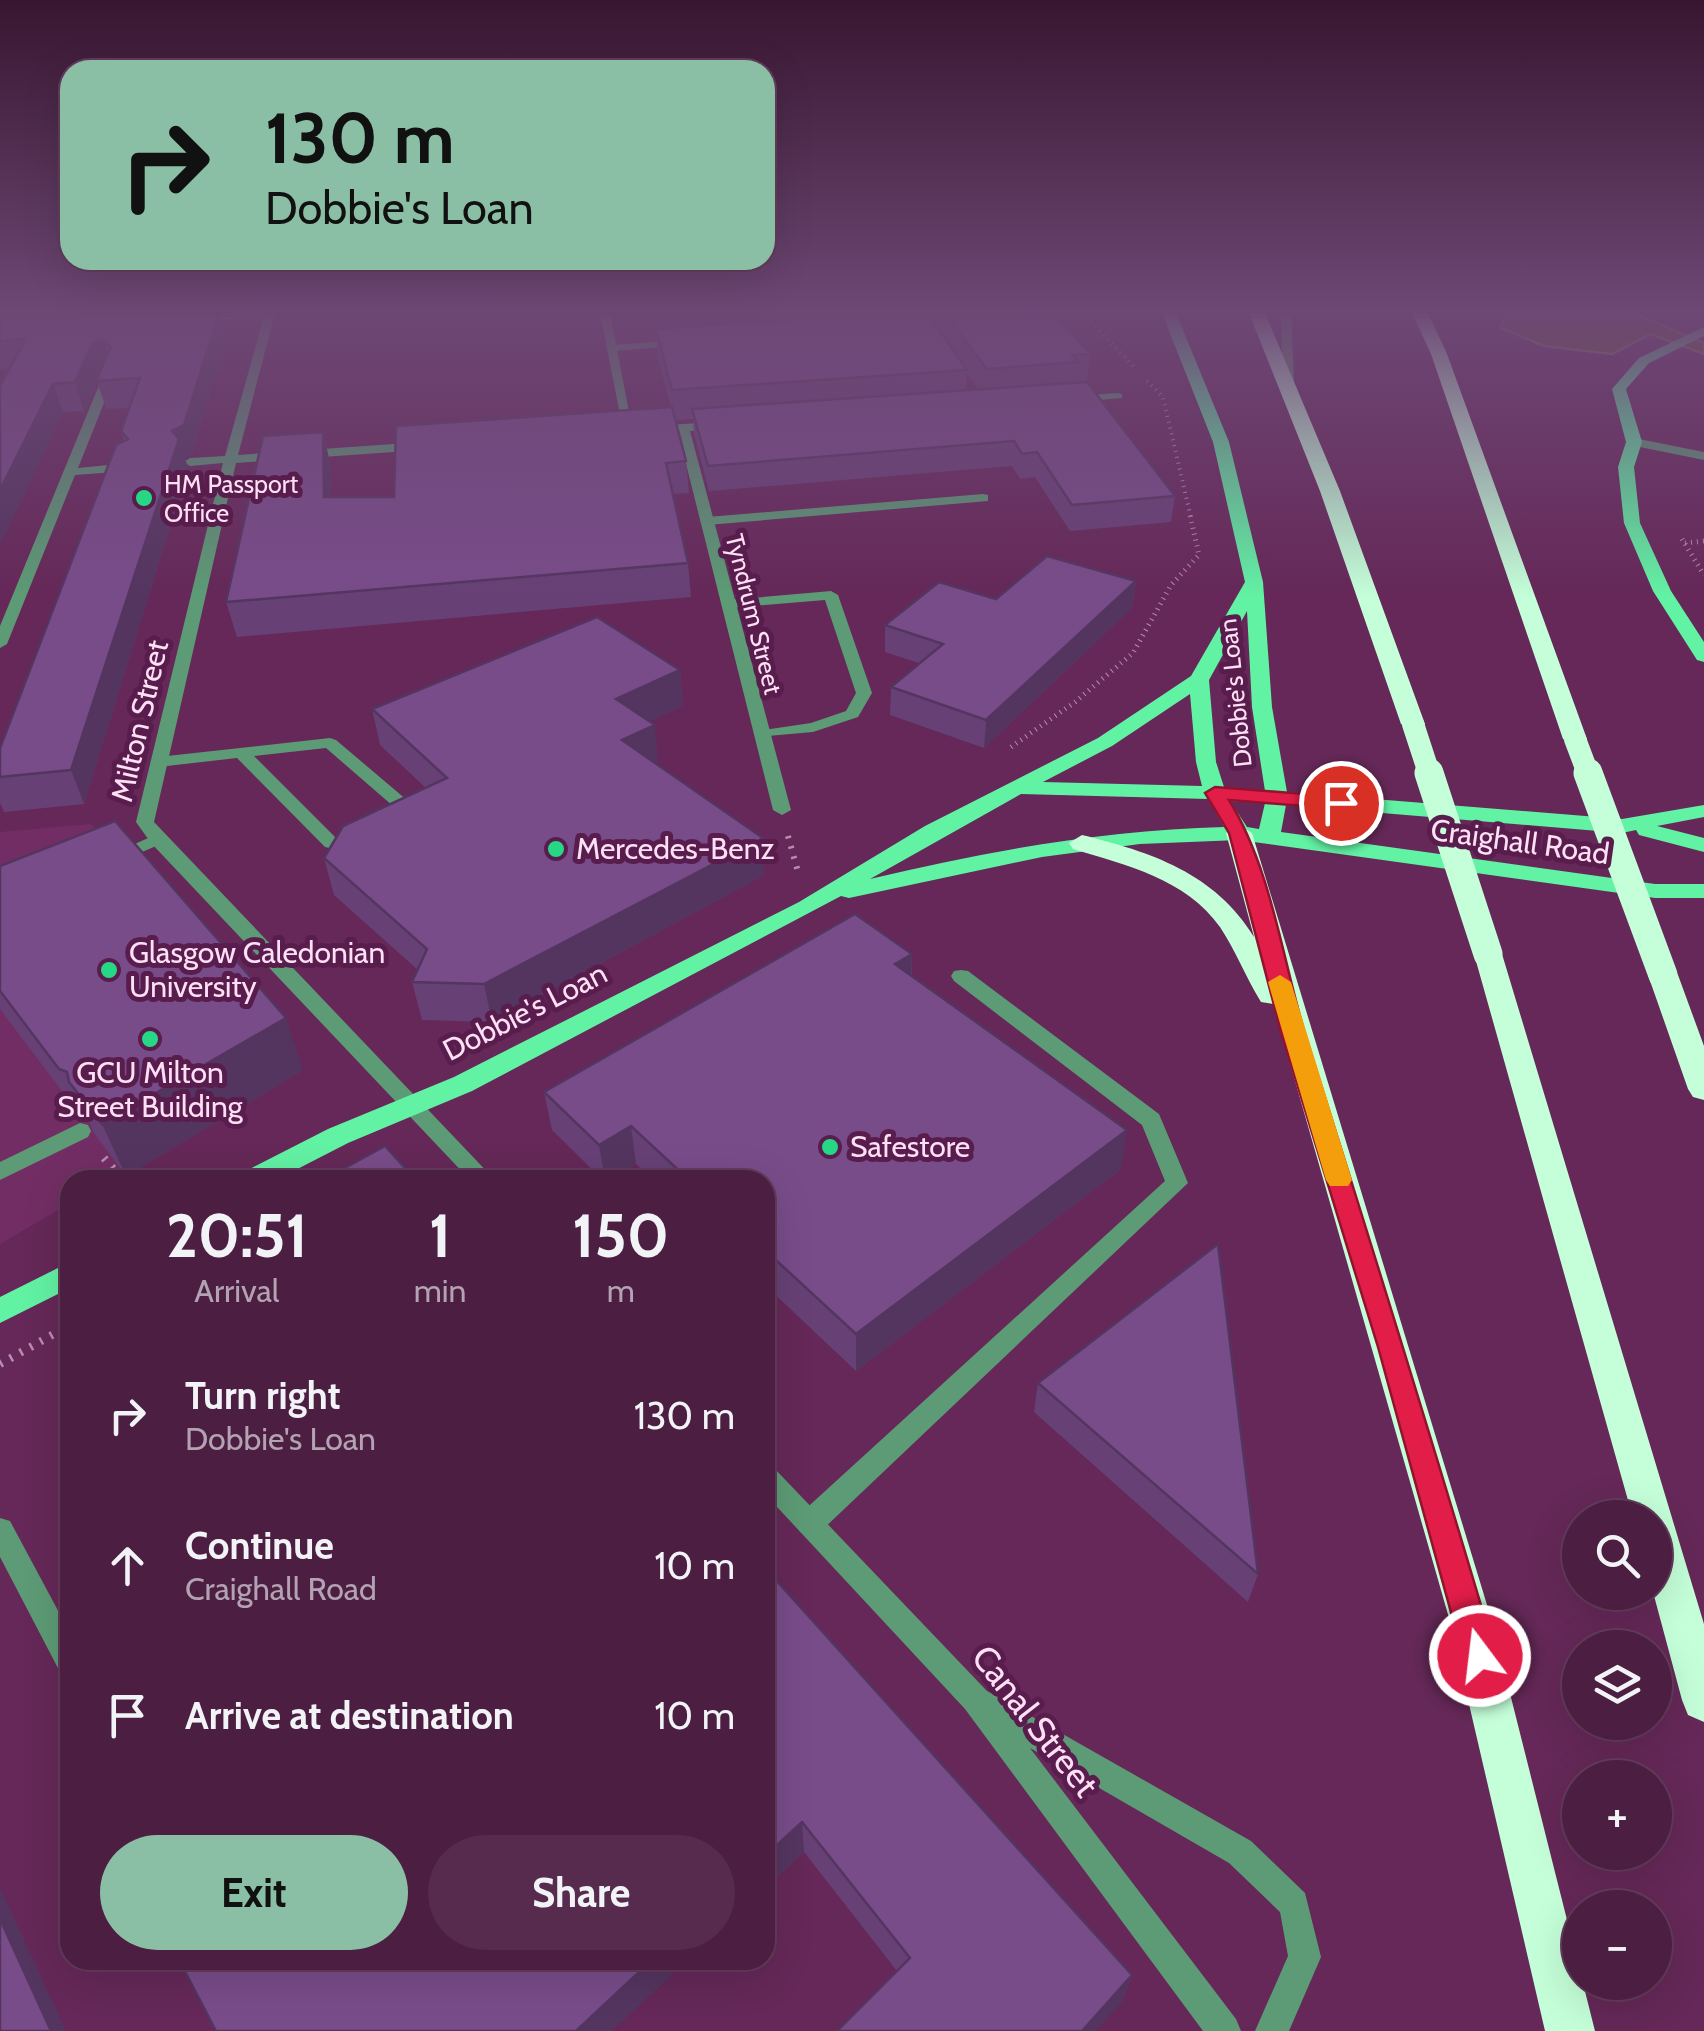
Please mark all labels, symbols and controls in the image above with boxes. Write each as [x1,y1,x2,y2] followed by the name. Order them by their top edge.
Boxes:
[265,95,455,181] text: 130 m
[100,100,230,230] icon: right
[265,181,534,235] text: Dobbie's Loan
[164,469,299,528] place label: HM Passport Office
[133,487,155,509] marker: HM Passport Office
[720,531,789,698] street label: Tyndrum Street
[1212,617,1258,769] street label: Dobbie's Loan
[103,637,176,805] street label: Milton Street
[1299,761,1384,846] pin
[1314,776,1369,831] icon: arrive
[1428,811,1612,872] street label: Craighall Road
[576,830,775,867] place label: Mercedes-Benz
[545,838,567,860] marker: Mercedes-Benz
[129,934,385,1005] place label: Glasgow Caledonian University
[437,954,613,1069] street label: Dobbie's Loan
[98,959,120,981] marker: Glasgow Caledonian University
[139,1028,161,1050] marker: GCU Milton Street Building
[57,1054,244,1125] place label: GCU Milton Street Building
[850,1128,970,1165] place label: Safestore
[819,1136,841,1158] marker: Safestore
[166,1199,308,1272] text: 20:51
[429,1199,451,1272] text: 1
[572,1199,669,1272] text: 150
[194,1271,279,1310] text: Arrival
[414,1271,466,1310] text: min
[607,1271,635,1310] text: m
[185,1372,341,1419] text: Turn right
[100,1388,155,1443] icon: right
[634,1392,735,1439] text: 130 m
[185,1419,376,1458] text: Dobbie's Loan
[1562,1500,1672,2000] map controls
[1562,1500,1672,1610] button: search
[185,1522,334,1569] text: Continue
[100,1538,155,1593] icon: ahead
[654,1542,735,1589] text: 10 m
[185,1569,377,1608] text: Craighall Road
[1428,1604,1532,1708] position arrow
[1562,1630,1672,1740] button: layers
[963,1636,1108,1805] street label: Canal Street
[100,1688,155,1743] icon: arrive
[185,1692,514,1739] text: Arrive at destination
[654,1692,735,1739] text: 10 m
[1562,1760,1672,1870] button: +
[100,1835,408,1950] button: Exit
[428,1835,735,1950] button: Share
[1562,1890,1672,2000] button: −

